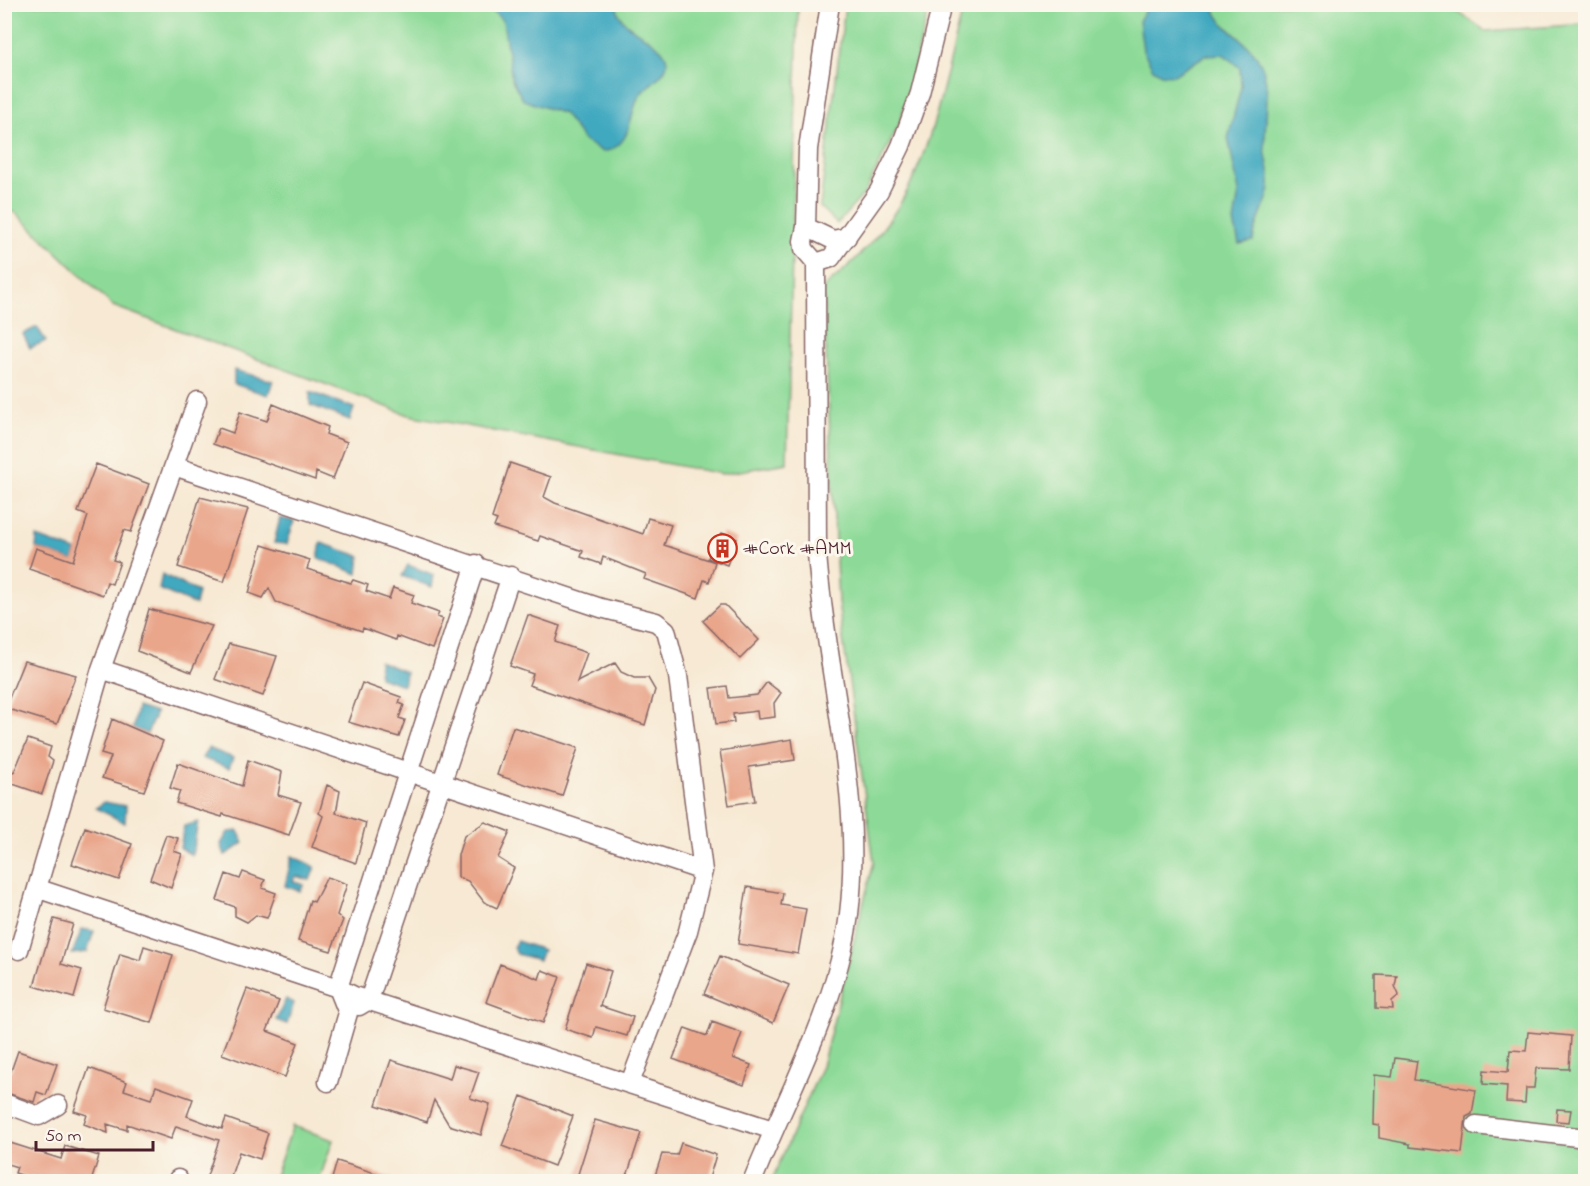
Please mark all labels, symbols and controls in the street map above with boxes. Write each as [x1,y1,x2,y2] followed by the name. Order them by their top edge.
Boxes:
[706,533,738,565] building icon: #Cork #AMM
[743,535,852,564] place label: #Cork #AMM
[36,1114,153,1152] scale bar
[45,1124,82,1150] text: 50 m

